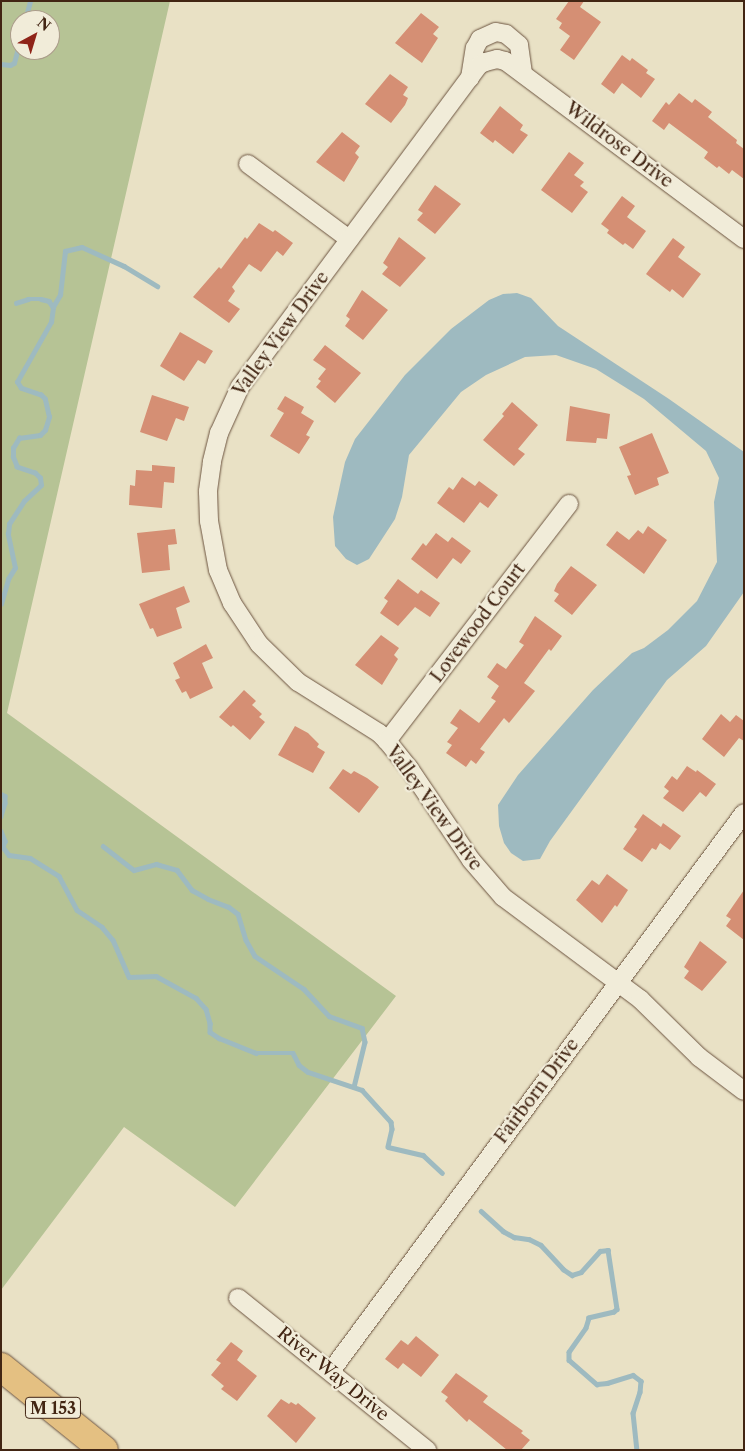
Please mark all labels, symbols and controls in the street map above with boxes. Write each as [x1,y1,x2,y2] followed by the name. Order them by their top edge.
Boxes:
[10,10,60,60] north arrow
[33,13,54,35] text: N
[561,97,677,193] street label: Wildrose Drive
[228,267,334,401] street label: Valley View Drive
[426,559,530,687] street label: Lovewood Court
[381,741,487,875] street label: Valley View Drive
[490,1034,584,1148] street label: Fairborn Drive
[272,1322,394,1426] street label: River Way Drive
[24,1395,82,1422] road number: M 153

